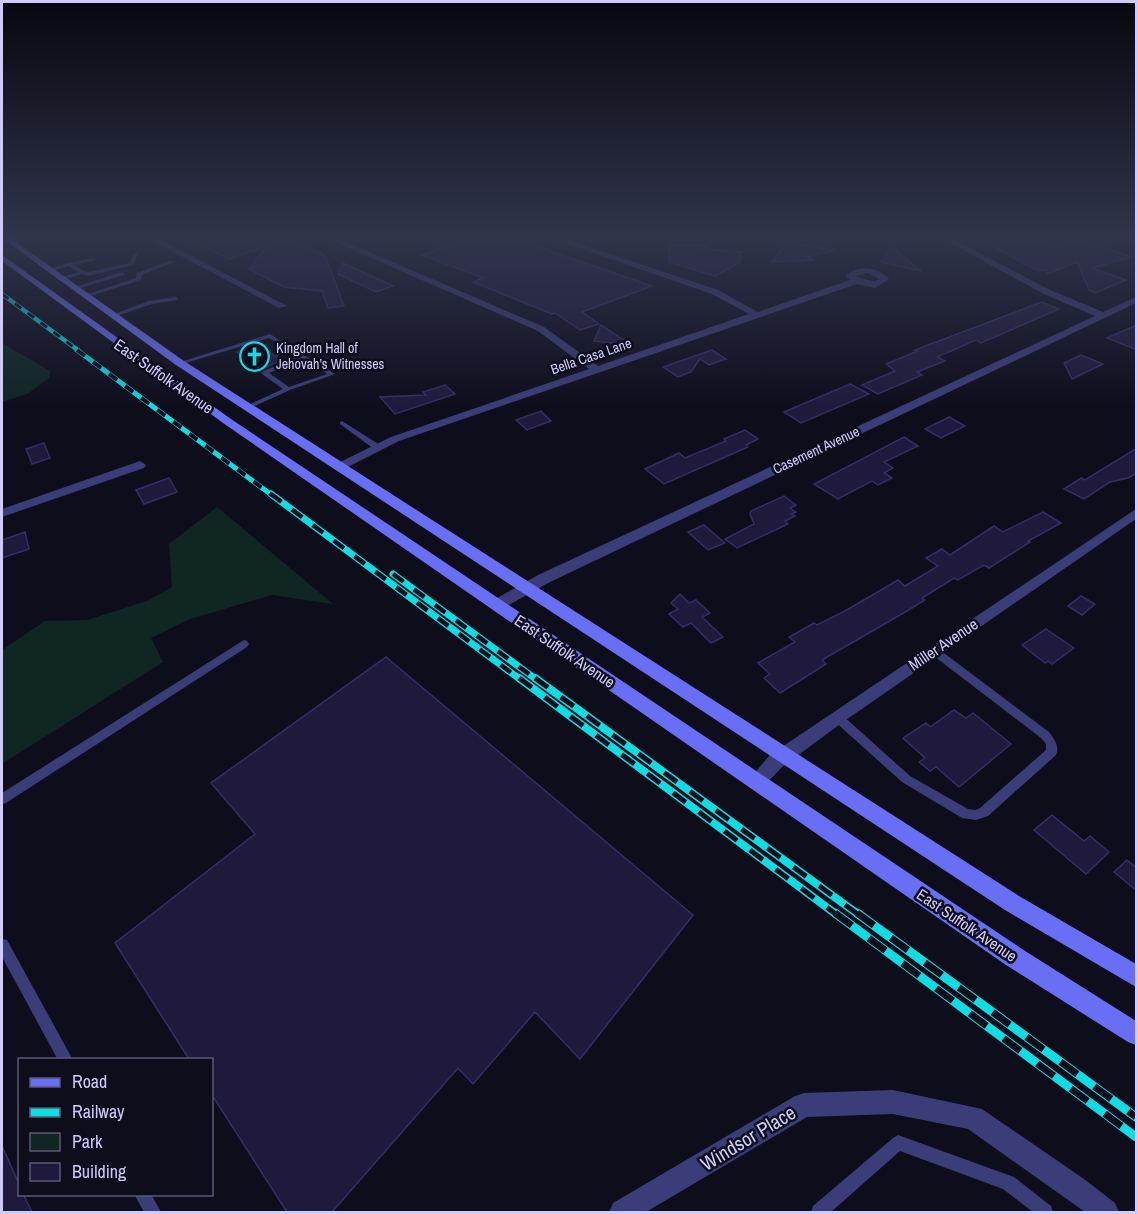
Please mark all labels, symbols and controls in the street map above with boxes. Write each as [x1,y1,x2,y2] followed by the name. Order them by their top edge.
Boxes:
[110,333,218,419] street label: East Suffolk Avenue
[548,334,634,378] street label: Bella Casa Lane
[276,339,385,373] place label: Kingdom Hall of Jehovah’s Witnesses
[239,340,271,372] church icon: Kingdom Hall of Jehovah’s Witnesses
[770,422,862,478] street label: Casement Avenue
[510,609,620,693] street label: East Suffolk Avenue
[904,613,982,675] street label: Miller Avenue
[912,883,1022,967] street label: East Suffolk Avenue
[18,1058,213,1196] legend
[72,1069,107,1094] text: Road
[72,1099,125,1124] text: Railway
[695,1099,800,1177] street label: Windsor Place
[72,1129,103,1154] text: Park
[72,1159,127,1184] text: Building

